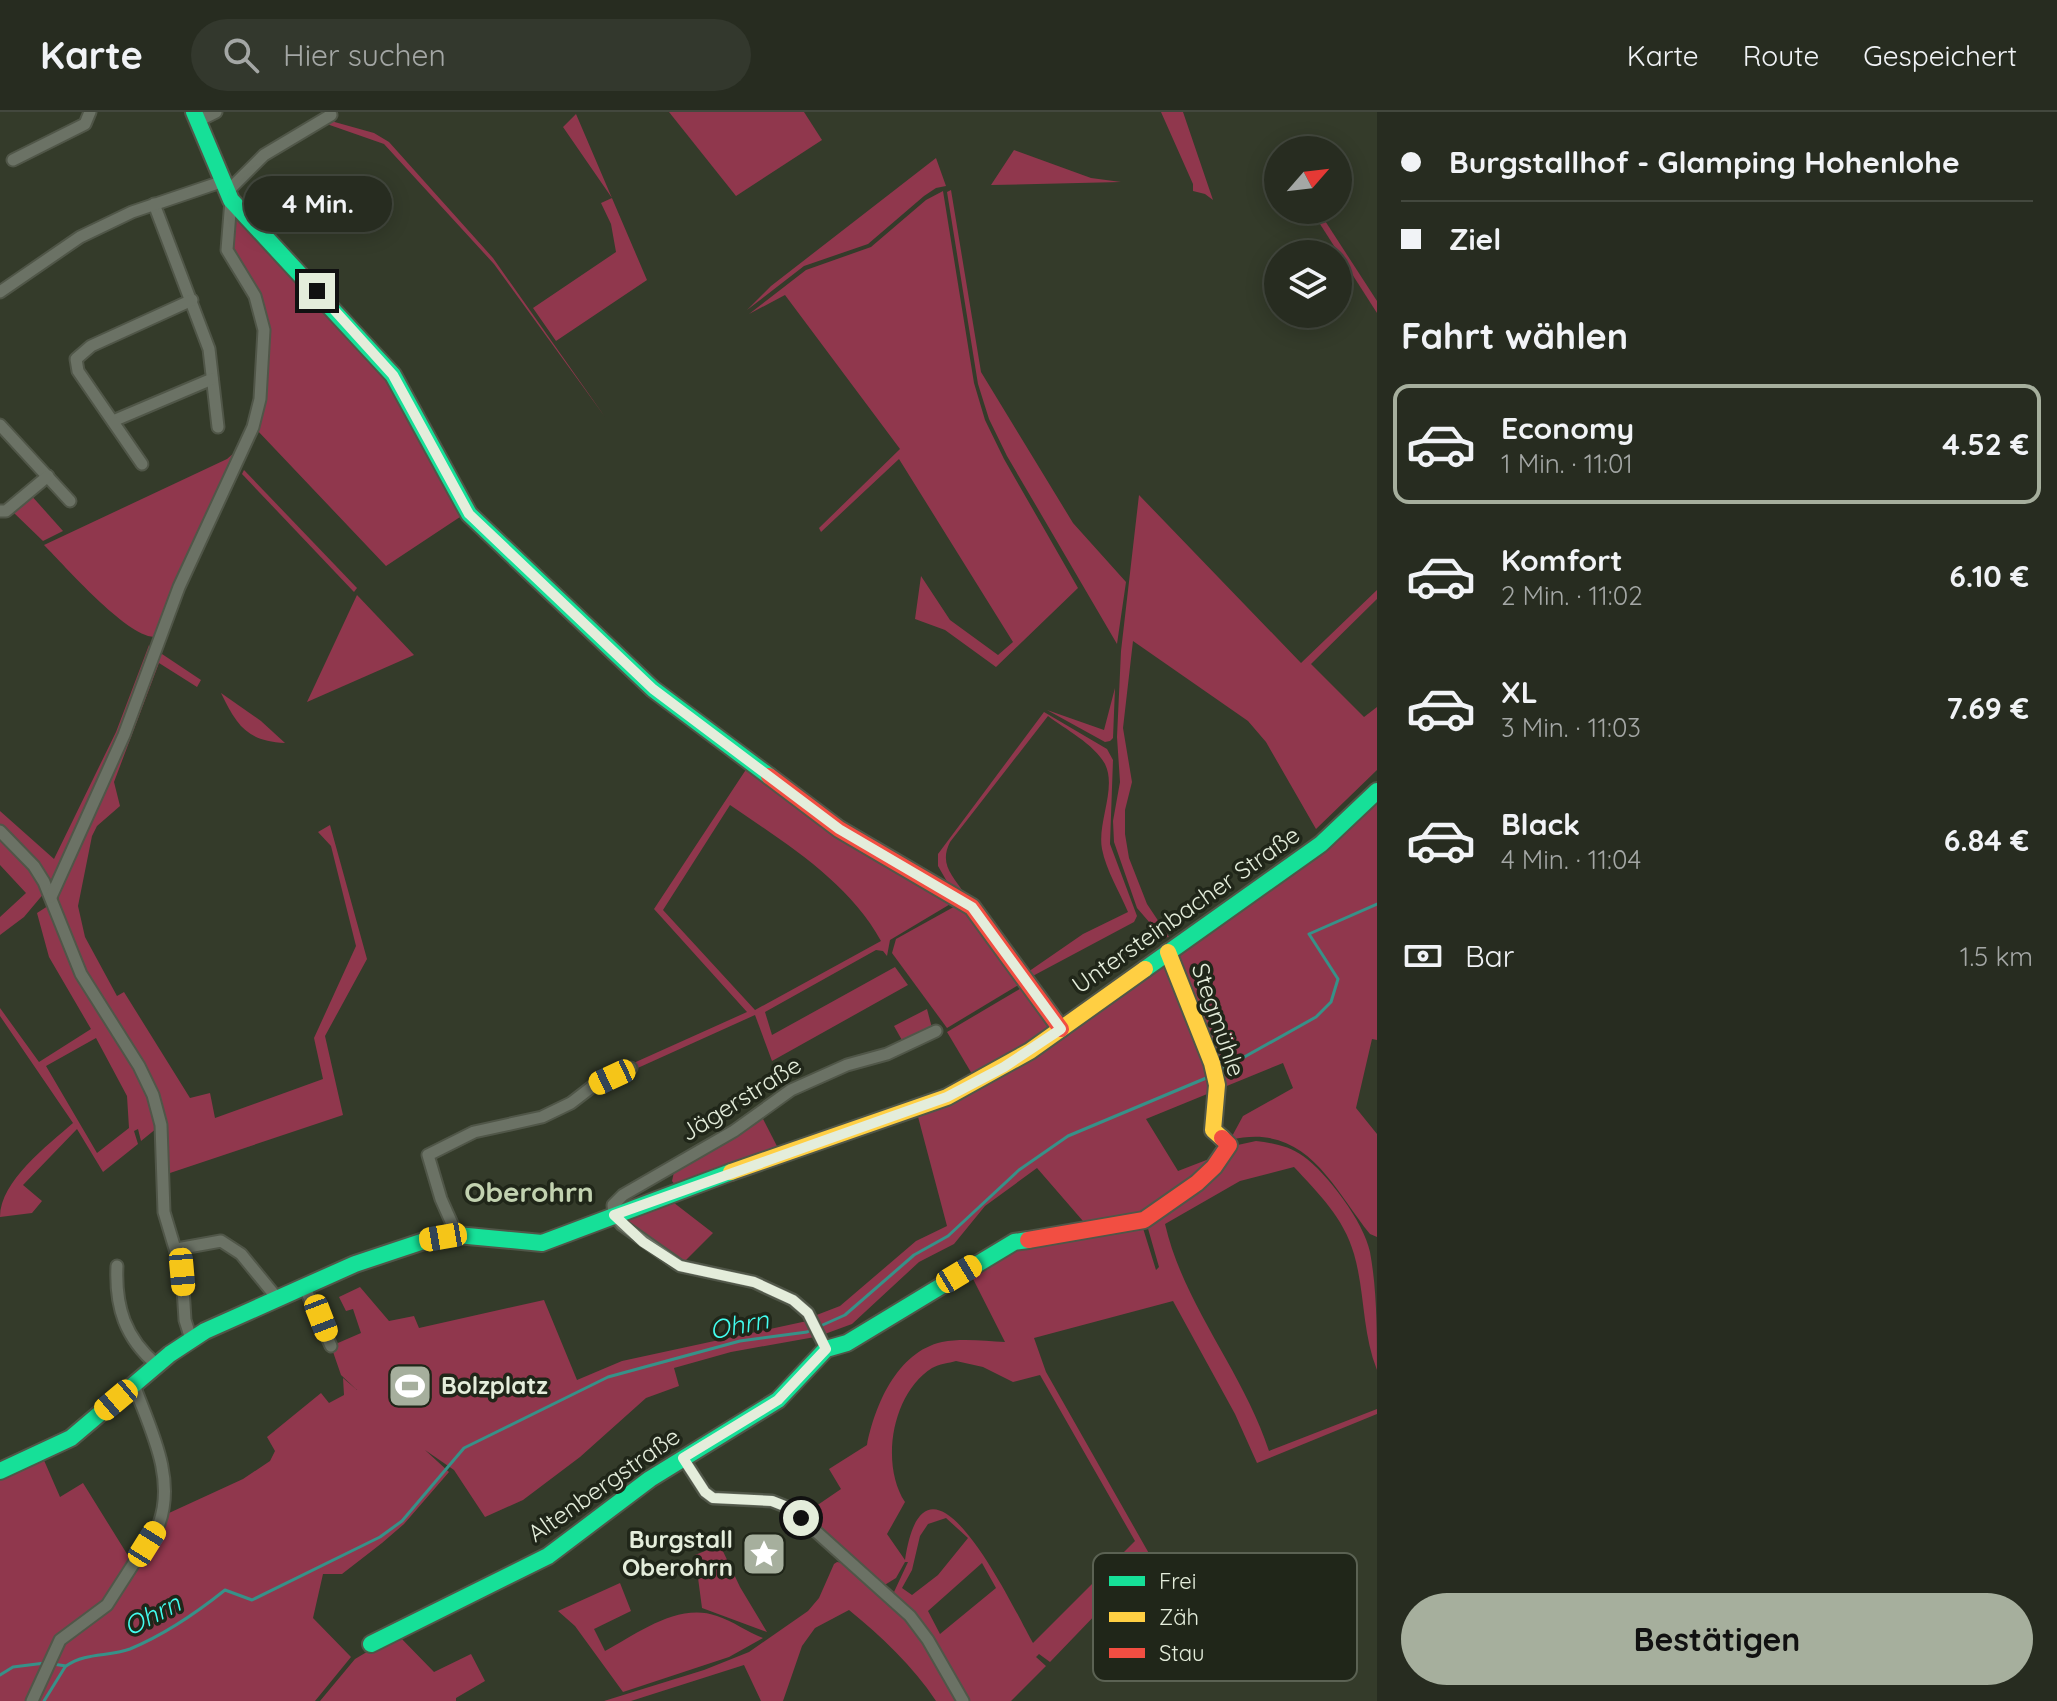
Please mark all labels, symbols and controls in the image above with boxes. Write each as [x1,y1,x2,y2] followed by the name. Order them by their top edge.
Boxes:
[191,19,751,91] search box
[40,31,143,79] text: Karte
[219,33,263,77] icon: search
[283,36,446,74] text: Hier suchen
[1627,38,1699,73] text: Karte
[1743,38,1819,73] text: Route
[1863,38,2017,73] text: Gespeichert
[1264,136,1352,224] north arrow
[1264,136,1352,328] map controls
[1449,143,1960,181] text: Burgstallhof - Glamping Hohenlohe
[243,175,391,231] callout: 4 Min.
[282,187,354,220] text: 4 Min.
[1449,220,1501,258] text: Ziel
[1264,240,1352,328] button: layers
[299,273,335,309] route end
[1401,313,1628,358] text: Fahrt wählen
[1405,408,1477,480] icon: car
[1501,409,1634,447] text: Economy
[1942,425,2029,463] text: 4.52 €
[1501,447,1633,480] text: 1 Min. · 11:01
[1405,540,1477,612] icon: car
[1501,541,1623,579] text: Komfort
[1949,557,2029,595] text: 6.10 €
[1501,579,1643,612] text: 2 Min. · 11:02
[1405,672,1477,744] icon: car
[1501,673,1538,711] text: XL
[1946,689,2029,727] text: 7.69 €
[1501,711,1641,744] text: 3 Min. · 11:03
[1405,804,1477,876] icon: car
[1501,805,1580,843] text: Black
[1066,819,1305,999] street label: Untersteinbacher Straße
[1944,821,2029,859] text: 6.84 €
[1501,843,1641,876] text: 4 Min. · 11:04
[1401,934,1445,978] icon: cash
[1465,937,1514,975] text: Bar
[1960,940,2033,973] text: 1.5 km
[1186,959,1252,1080] street label: Stegmühle
[675,1049,806,1147] street label: Jägerstraße
[585,1056,639,1098] car
[464,1174,594,1209] district label: Oberohrn
[417,1221,469,1253] car
[168,1247,196,1297] car
[932,1251,986,1297] car
[301,1291,341,1345] car
[706,1302,772,1346] water label: Ohrn
[386,1362,434,1410] sports icon: Bolzplatz
[441,1370,548,1400] place label: Bolzplatz
[90,1375,142,1425] car
[521,1421,685,1548] street label: Altenbergstraße
[783,1500,819,1536] route start
[124,1517,170,1571] car
[622,1524,733,1582] place label: Burgstall Oberohrn
[740,1530,788,1578] place icon: Burgstall Oberohrn
[1093,1553,1357,1681] legend
[1159,1567,1196,1595] text: Frei
[118,1586,187,1643] water label: Ohrn
[1401,1593,2033,1685] button: Bestätigen
[1159,1603,1199,1631] text: Zäh
[1159,1639,1204,1667] text: Stau

